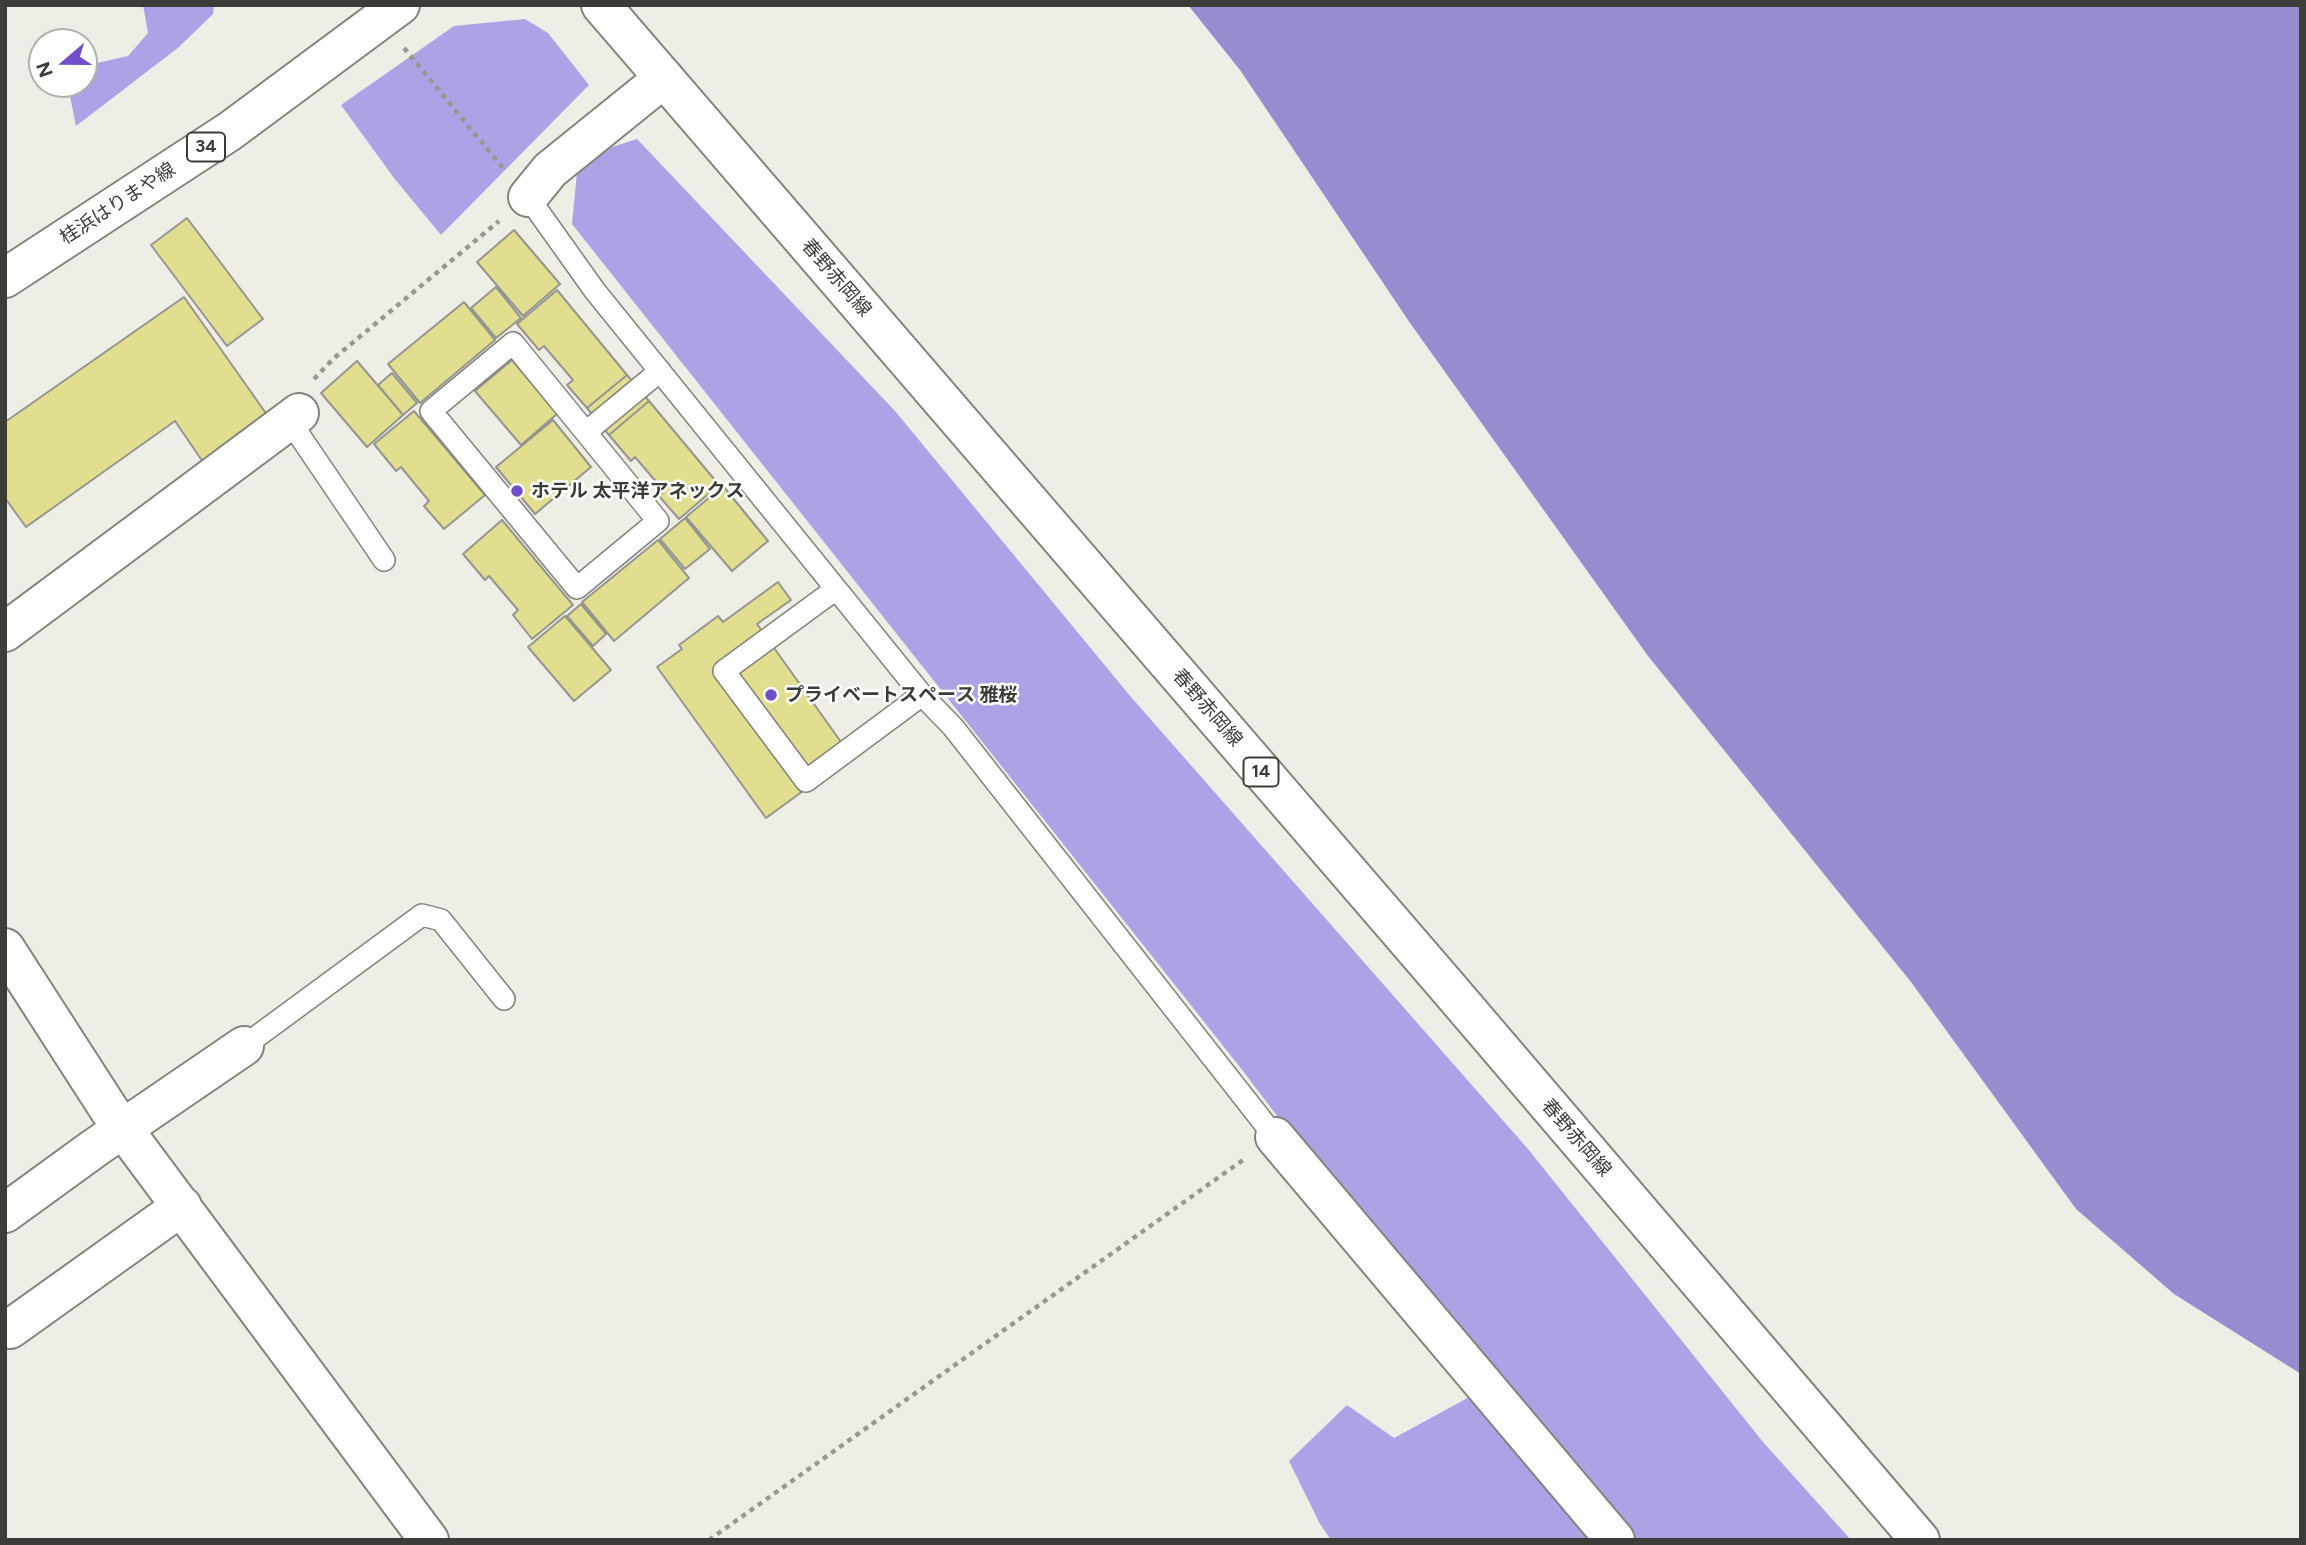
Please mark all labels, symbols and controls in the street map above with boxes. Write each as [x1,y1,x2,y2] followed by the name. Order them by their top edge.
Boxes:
[28,28,98,98] north arrow
[31,59,58,81] text: N
[187,132,225,162] road number: 34
[56,158,180,250] street label: 桂浜はりまや線
[796,235,876,321] street label: 春野赤岡線
[531,480,745,502] place label: ホテル 太平洋アネックス
[509,483,525,499] marker: ホテル 太平洋アネックス
[1167,665,1247,751] street label: 春野赤岡線
[785,684,1018,706] place label: プライベートスペース 雅桜
[763,687,779,703] marker: プライベートスペース 雅桜
[1244,758,1278,786] road number: 14
[1536,1095,1616,1181] street label: 春野赤岡線

